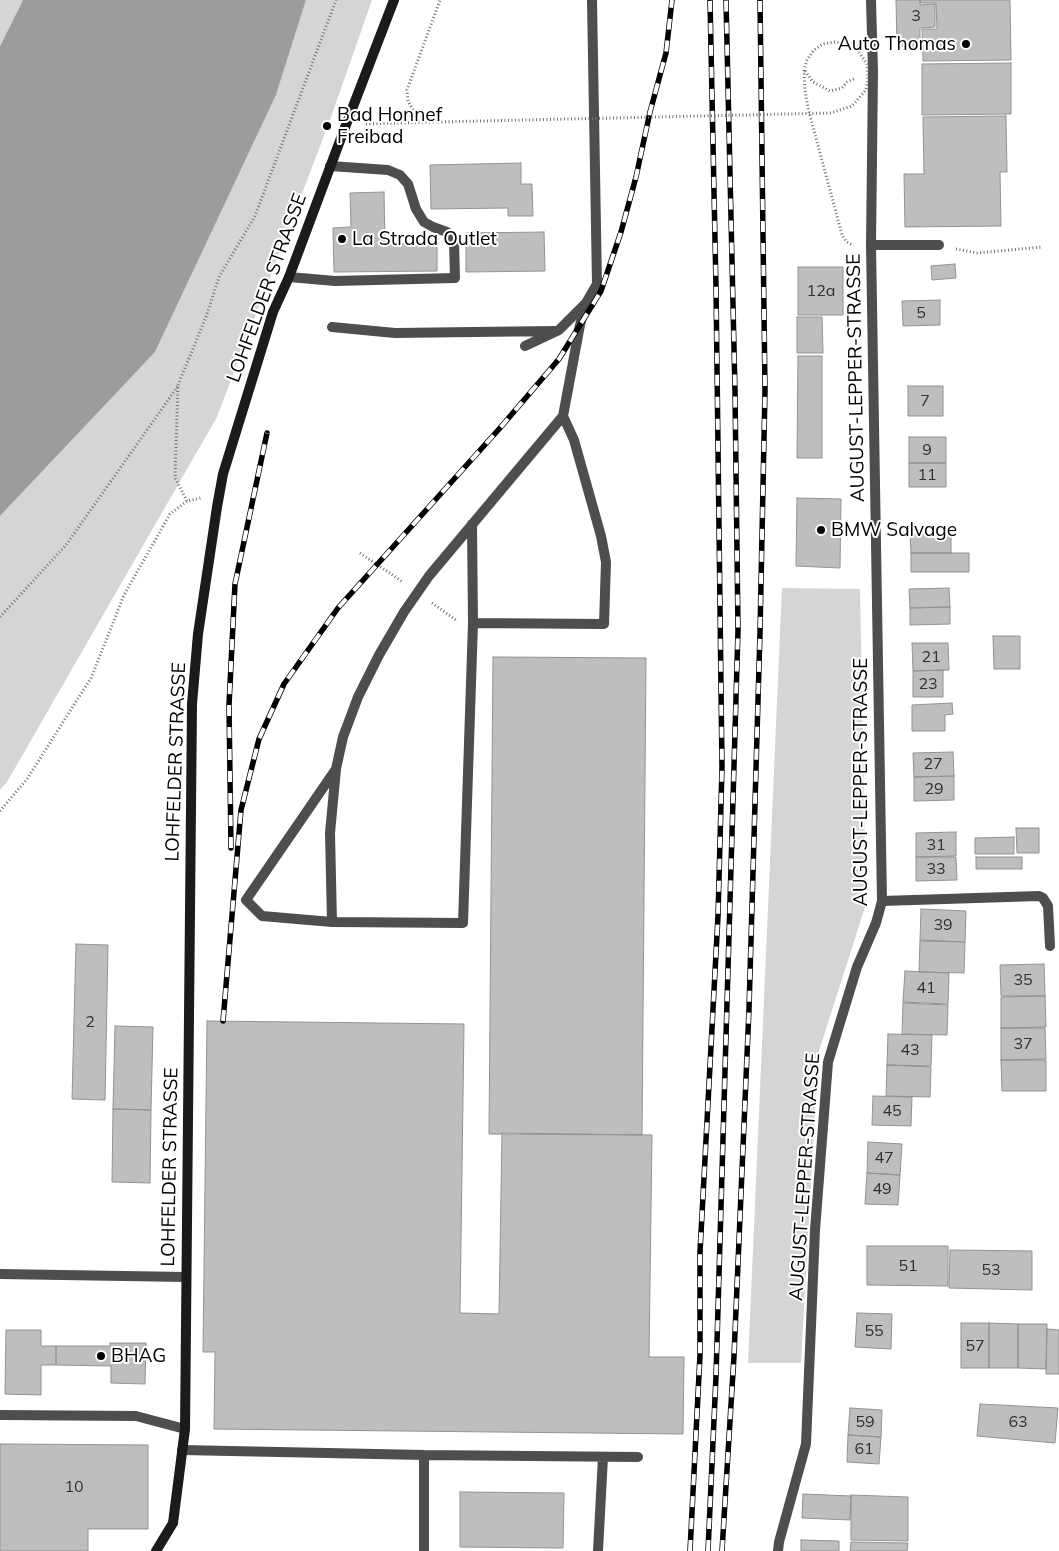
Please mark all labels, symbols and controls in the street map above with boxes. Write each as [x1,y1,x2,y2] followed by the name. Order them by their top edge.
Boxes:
[911,6,921,26] house number: 3
[838,33,956,55] place label: Auto Thomas
[960,38,972,50] marker: Auto Thomas
[337,104,442,148] place label: Bad Honnef Freibad
[321,120,333,132] marker: Bad Honnef Freibad
[222,191,312,385] street label: LOHFELDER STRASSE
[352,228,497,250] place label: La Strada Outlet
[336,233,348,245] marker: La Strada Outlet
[842,254,870,502] street label: AUGUST-LEPPER-STRASSE
[807,281,835,301] house number: 12a
[916,303,926,323] house number: 5
[920,391,930,411] house number: 7
[922,440,932,460] house number: 9
[917,465,937,485] house number: 11
[831,519,957,541] place label: BMW Salvage
[815,524,827,536] marker: BMW Salvage
[921,647,941,667] house number: 21
[850,658,872,906] street label: AUGUST-LEPPER-STRASSE
[161,662,191,862] street label: LOHFELDER STRASSE
[918,674,938,694] house number: 23
[923,754,943,774] house number: 27
[924,779,944,799] house number: 29
[926,835,946,855] house number: 31
[926,859,946,879] house number: 33
[933,915,953,935] house number: 39
[1013,970,1033,990] house number: 35
[916,978,936,998] house number: 41
[85,1012,95,1032] house number: 2
[1013,1034,1033,1054] house number: 37
[900,1040,920,1060] house number: 43
[785,1052,825,1302] street label: AUGUST-LEPPER-STRASSE
[157,1067,183,1267] street label: LOHFELDER STRASSE
[882,1101,902,1121] house number: 45
[874,1148,894,1168] house number: 47
[872,1179,892,1199] house number: 49
[898,1256,918,1276] house number: 51
[981,1260,1001,1280] house number: 53
[864,1321,884,1341] house number: 55
[965,1336,985,1356] house number: 57
[111,1345,166,1367] place label: BHAG
[95,1350,107,1362] marker: BHAG
[855,1412,875,1432] house number: 59
[1008,1412,1028,1432] house number: 63
[854,1439,874,1459] house number: 61
[64,1477,84,1497] house number: 10

